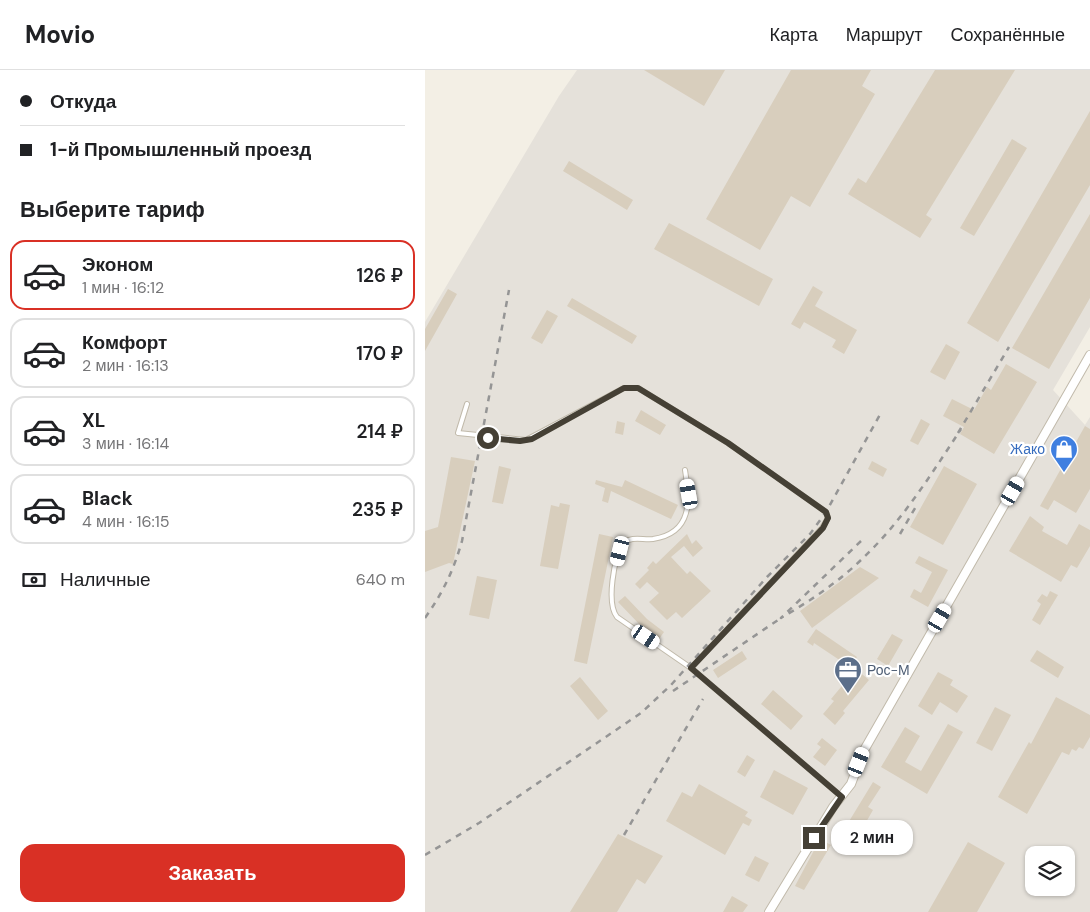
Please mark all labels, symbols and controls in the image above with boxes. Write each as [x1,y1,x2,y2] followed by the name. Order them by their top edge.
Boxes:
[25,19,95,50] text: Movio
[770,23,818,47] text: Карта
[846,23,922,47] text: Маршрут
[950,23,1065,47] text: Сохранённые
[50,89,116,114] text: Откуда
[50,137,311,162] text: 1-й Промышленный проезд
[20,195,205,224] text: Выберите тариф
[82,252,153,277] text: Эконом
[22,253,67,298] icon: car
[357,263,403,288] text: 126 ₽
[82,277,164,298] text: 1 мин · 16:12
[82,330,167,355] text: Комфорт
[22,331,67,376] icon: car
[356,341,403,366] text: 170 ₽
[82,355,169,376] text: 2 мин · 16:13
[82,408,105,433] text: XL
[22,409,67,454] icon: car
[356,419,403,444] text: 214 ₽
[477,427,499,449] route start
[82,433,169,454] text: 3 мин · 16:14
[1049,434,1079,473] shop icon: Жако
[1010,440,1045,458] place label: Жако
[999,474,1026,508] car
[679,478,698,510] car
[82,486,133,511] text: Black
[22,487,67,532] icon: car
[352,497,403,522] text: 235 ₽
[82,511,169,532] text: 4 мин · 16:15
[609,535,630,567] car
[20,566,48,594] icon: cash
[60,567,151,592] text: Наличные
[356,569,405,590] text: 640 m
[926,601,953,635] car
[629,622,662,652] car
[833,655,863,694] office icon: Рос-М
[867,661,910,679] place label: Рос-М
[846,745,871,779] car
[831,820,914,856] callout: 2 мин
[803,827,825,849] route end
[850,827,894,848] text: 2 мин
[20,844,405,902] button: Заказать
[1025,846,1075,896] map controls
[1025,846,1075,896] button: layers

